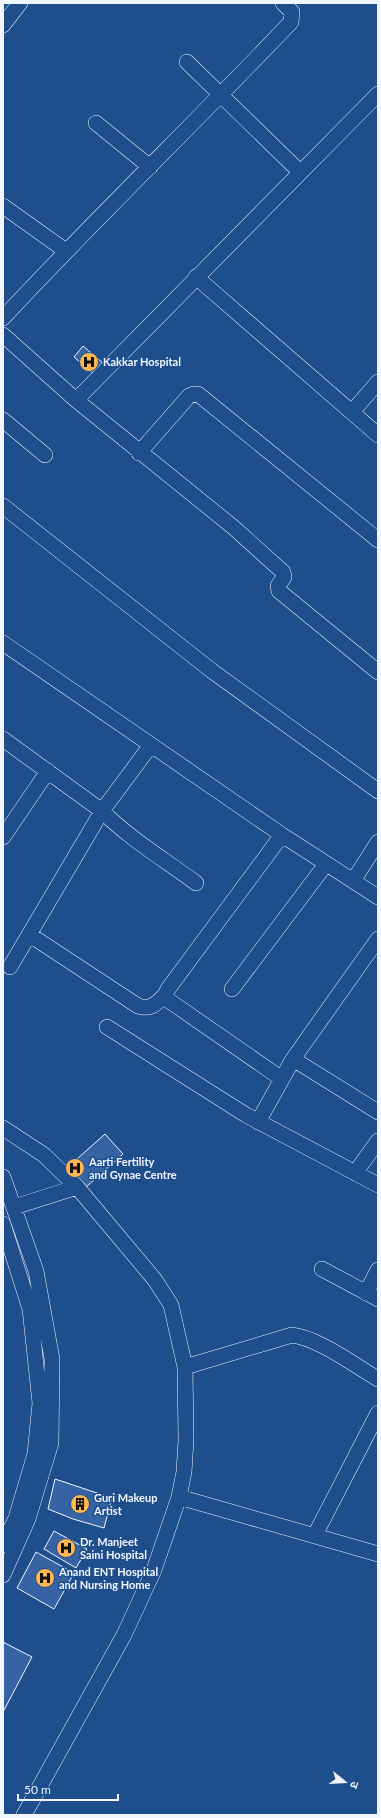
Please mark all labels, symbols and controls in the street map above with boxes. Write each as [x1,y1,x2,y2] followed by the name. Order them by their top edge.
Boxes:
[78,351,100,373] hospital icon: Kakkar Hospital
[103,355,181,368] place label: Kakkar Hospital
[88,1155,177,1181] place label: Aarti Fertility and Gynae Centre
[64,1157,86,1179] hospital icon: Aarti Fertility and Gynae Centre
[93,1491,157,1517] place label: Guri Makeup Artist
[69,1493,91,1515] building icon: Guri Makeup Artist
[80,1535,147,1561] place label: Dr. Manjeet Saini Hospital
[55,1537,77,1559] hospital icon: Dr. Manjeet Saini Hospital
[58,1565,158,1591] place label: Anand ENT Hospital and Nursing Home
[34,1567,56,1589] hospital icon: Anand ENT Hospital and Nursing Home
[325,1762,365,1802] north arrow
[18,1776,118,1802] scale bar
[348,1780,362,1791] text: उ
[24,1782,51,1797] text: 50 m

